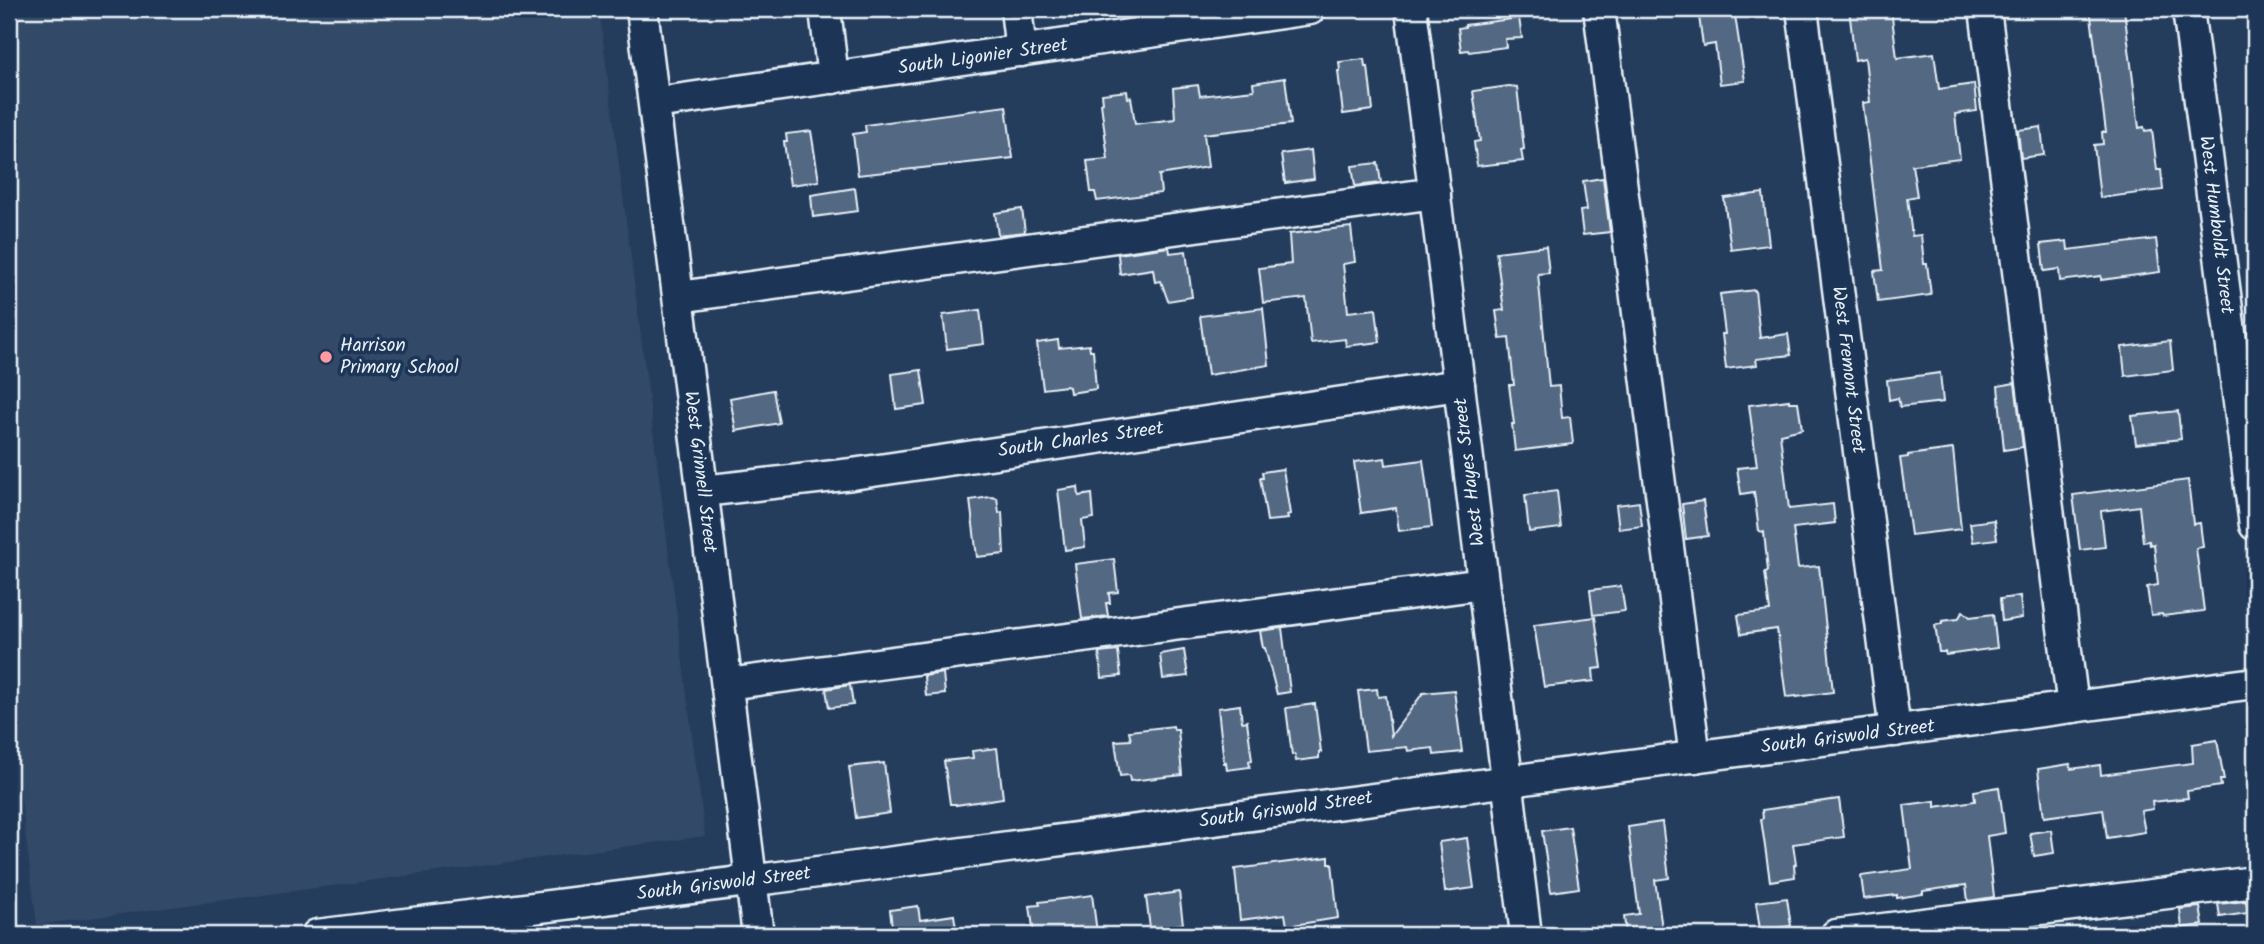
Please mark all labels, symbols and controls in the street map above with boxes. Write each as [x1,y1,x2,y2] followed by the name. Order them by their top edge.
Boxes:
[896,30,1070,84] street label: South Ligonier Street
[2190,134,2242,316] street label: West Humboldt Street
[1823,285,1873,456] street label: West Fremont Street
[340,331,459,383] place label: Harrison Primary School
[318,349,334,365] marker: Harrison Primary School
[675,389,725,555] street label: West Grinnell Street
[1446,395,1494,548] street label: West Hayes Street
[996,413,1166,466] street label: South Charles Street
[1759,711,1937,763] street label: South Griswold Street
[1197,783,1375,837] street label: South Griswold Street
[635,858,813,910] street label: South Griswold Street

